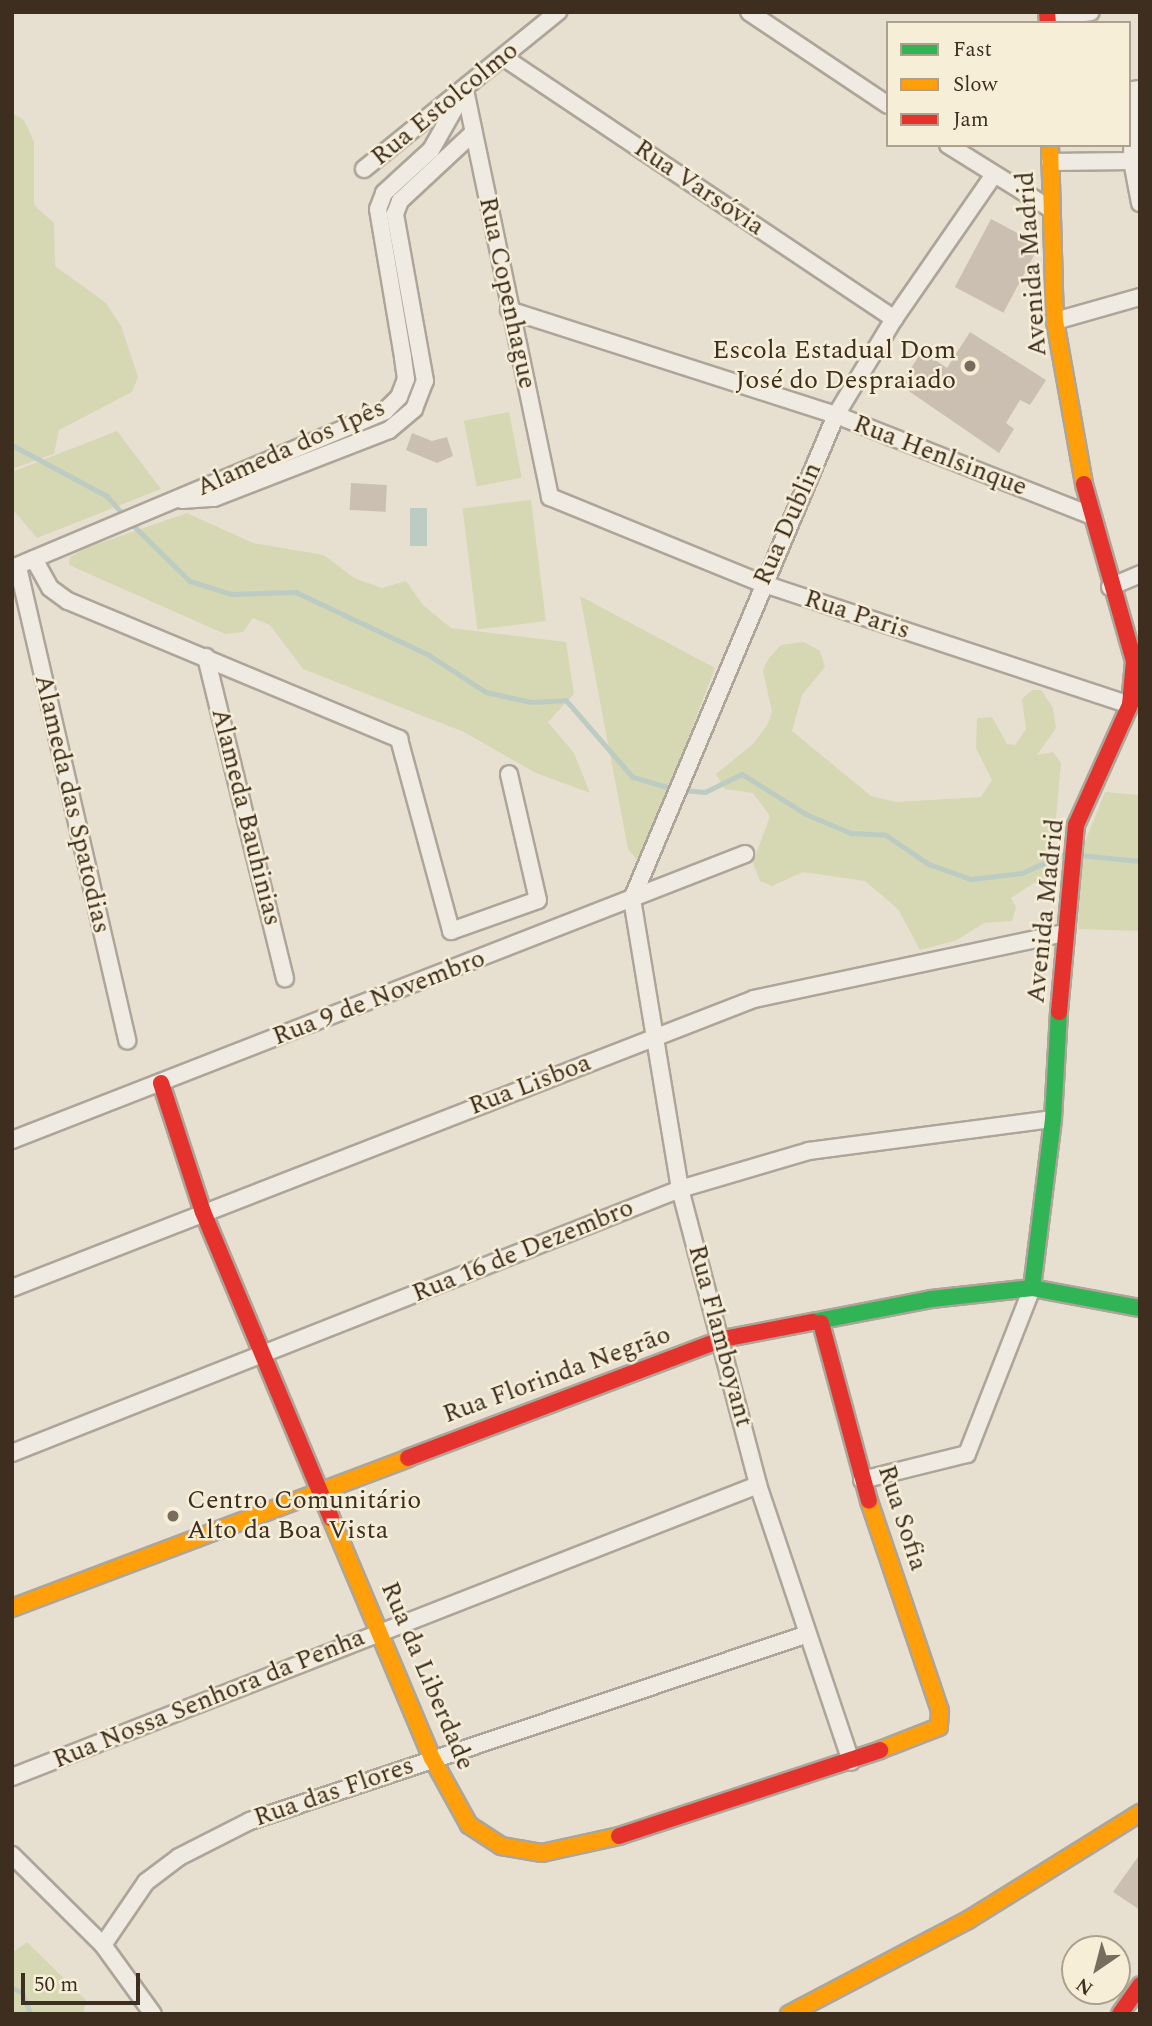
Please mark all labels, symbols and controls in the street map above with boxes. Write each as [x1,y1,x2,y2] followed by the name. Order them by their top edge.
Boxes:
[886,21,1131,147] legend
[953,34,992,66] text: Fast
[365,35,525,173] street label: Rua Estolcolmo
[953,69,997,101] text: Slow
[953,104,989,136] text: Jam
[628,133,770,243] street label: Rua Varsóvia
[1010,170,1054,358] street label: Avenida Madrid
[471,194,543,392] street label: Rua Copenhague
[712,335,956,396] place label: Escola Estadual Dom José do Despraiado
[962,358,978,374] marker: Escola Estadual Dom José do Despraiado
[192,392,390,504] street label: Alameda dos Ipês
[849,409,1031,503] street label: Rua Henlsinque
[747,458,829,590] street label: Rua Dublin
[800,583,914,647] street label: Rua Paris
[27,672,117,936] street label: Alameda das Spatodias
[204,705,288,929] street label: Alameda Bauhinias
[1021,817,1071,1005] street label: Avenida Madrid
[268,943,490,1053] street label: Rua 9 de Novembro
[465,1047,595,1123] street label: Rua Lisboa
[408,1192,638,1310] street label: Rua 16 de Dezembro
[681,1242,759,1430] street label: Rua Flamboyant
[439,1319,675,1431] street label: Rua Florinda Negrão
[870,1461,934,1575] street label: Rua Sofia
[187,1485,421,1546] place label: Centro Comunitário Alto da Boa Vista
[165,1508,181,1524] marker: Centro Comunitário Alto da Boa Vista
[373,1577,481,1775] street label: Rua da Liberdade
[49,1622,369,1776] street label: Rua Nossa Senhora da Penha
[250,1750,418,1834] street label: Rua das Flores
[1061,1935,1131,2005] north arrow
[24,1960,144,2004] scale bar
[34,1969,78,2001] text: 50 m
[1070,1970,1099,2002] text: N

